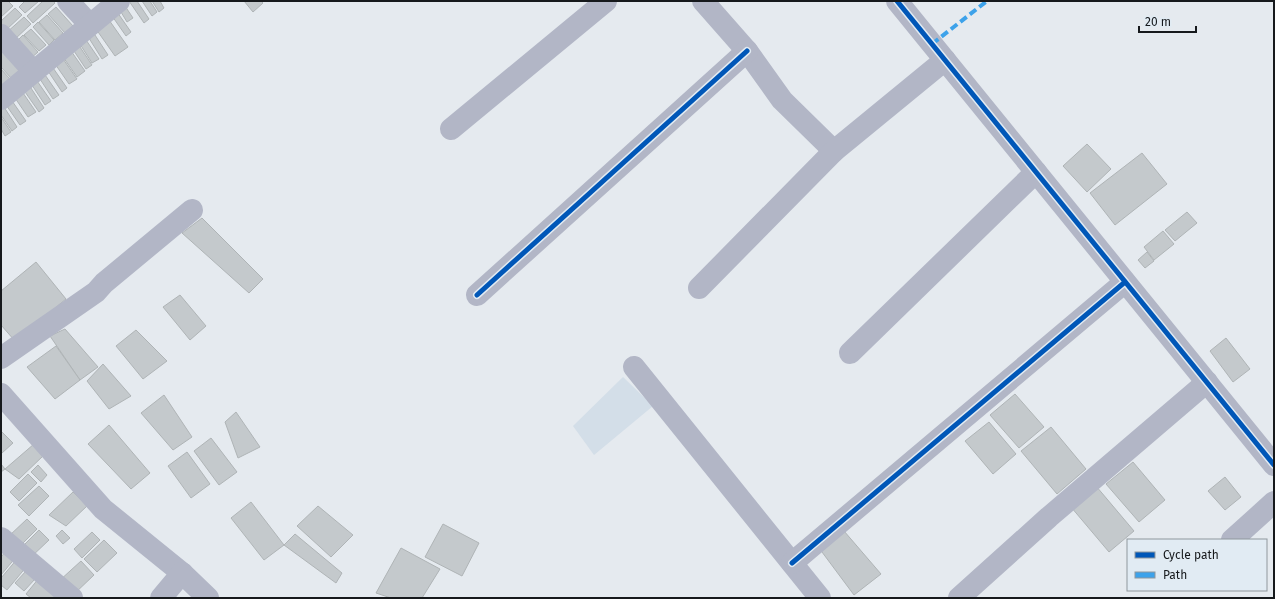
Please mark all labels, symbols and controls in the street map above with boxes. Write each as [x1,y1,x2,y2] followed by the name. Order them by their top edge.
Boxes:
[1139,8,1196,34] scale bar
[1145,15,1171,29] text: 20 m
[1127,539,1267,591] legend
[1163,548,1219,562] text: Cycle path
[1163,568,1187,582] text: Path

